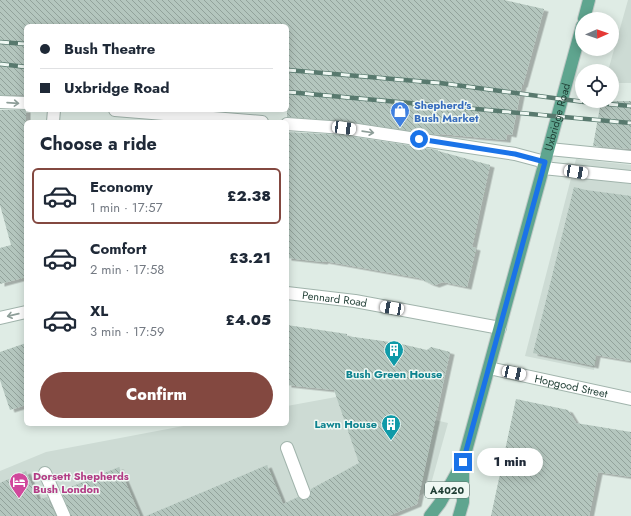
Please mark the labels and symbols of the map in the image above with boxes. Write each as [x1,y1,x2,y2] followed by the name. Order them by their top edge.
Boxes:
[575,12,619,56] north arrow
[540,81,574,153] street label: Uxbridge Road
[414,97,479,126] place label: Shepherd's Bush Market
[6,99,19,106] one-way arrow
[389,100,411,128] shop icon: Shepherd's Bush Market
[331,120,357,136] car
[361,128,374,136] one-way arrow
[410,130,428,148] route start
[563,164,589,180] car
[301,287,368,311] street label: Pennard Road
[379,300,405,316] car
[7,312,20,320] one-way arrow
[383,339,405,367] building icon: Bush Green House
[501,365,527,381] car
[346,366,442,382] place label: Bush Green House
[533,370,609,402] street label: Hopgood Street
[380,413,402,441] building icon: Lawn House
[315,416,377,432] place label: Lawn House
[477,448,543,476] callout: 1 min
[454,453,472,471] route end
[33,468,129,497] place label: Dorsett Shepherds Bush London
[8,471,30,499] hotel icon: Dorsett Shepherds Bush London
[425,482,469,498] road number: A4020

